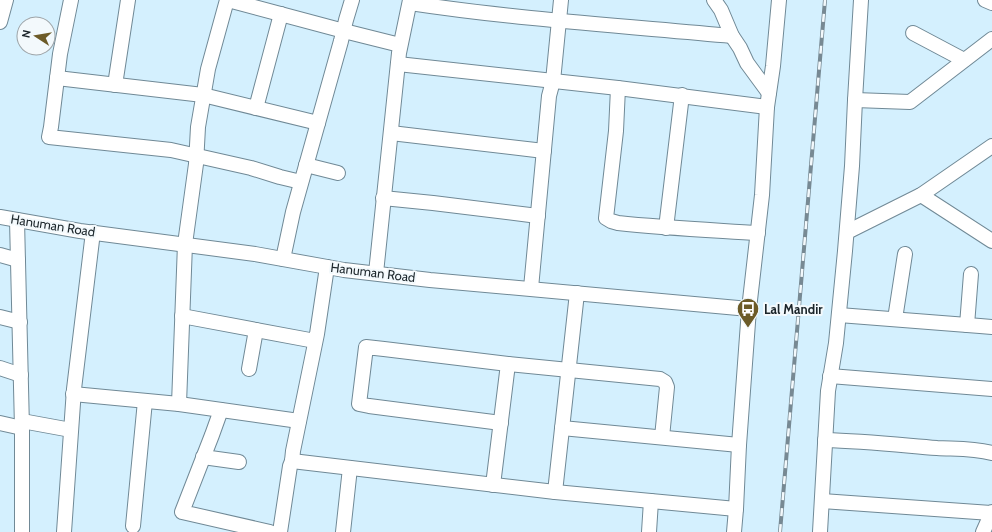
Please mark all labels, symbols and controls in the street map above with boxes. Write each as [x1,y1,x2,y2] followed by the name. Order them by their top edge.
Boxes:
[16,16,56,56] north arrow
[19,29,34,39] text: N
[10,210,96,240] street label: Hanuman Road
[330,259,416,285] street label: Hanuman Road
[735,296,761,329] bus stop icon: Lal Mandir
[764,301,823,317] place label: Lal Mandir

